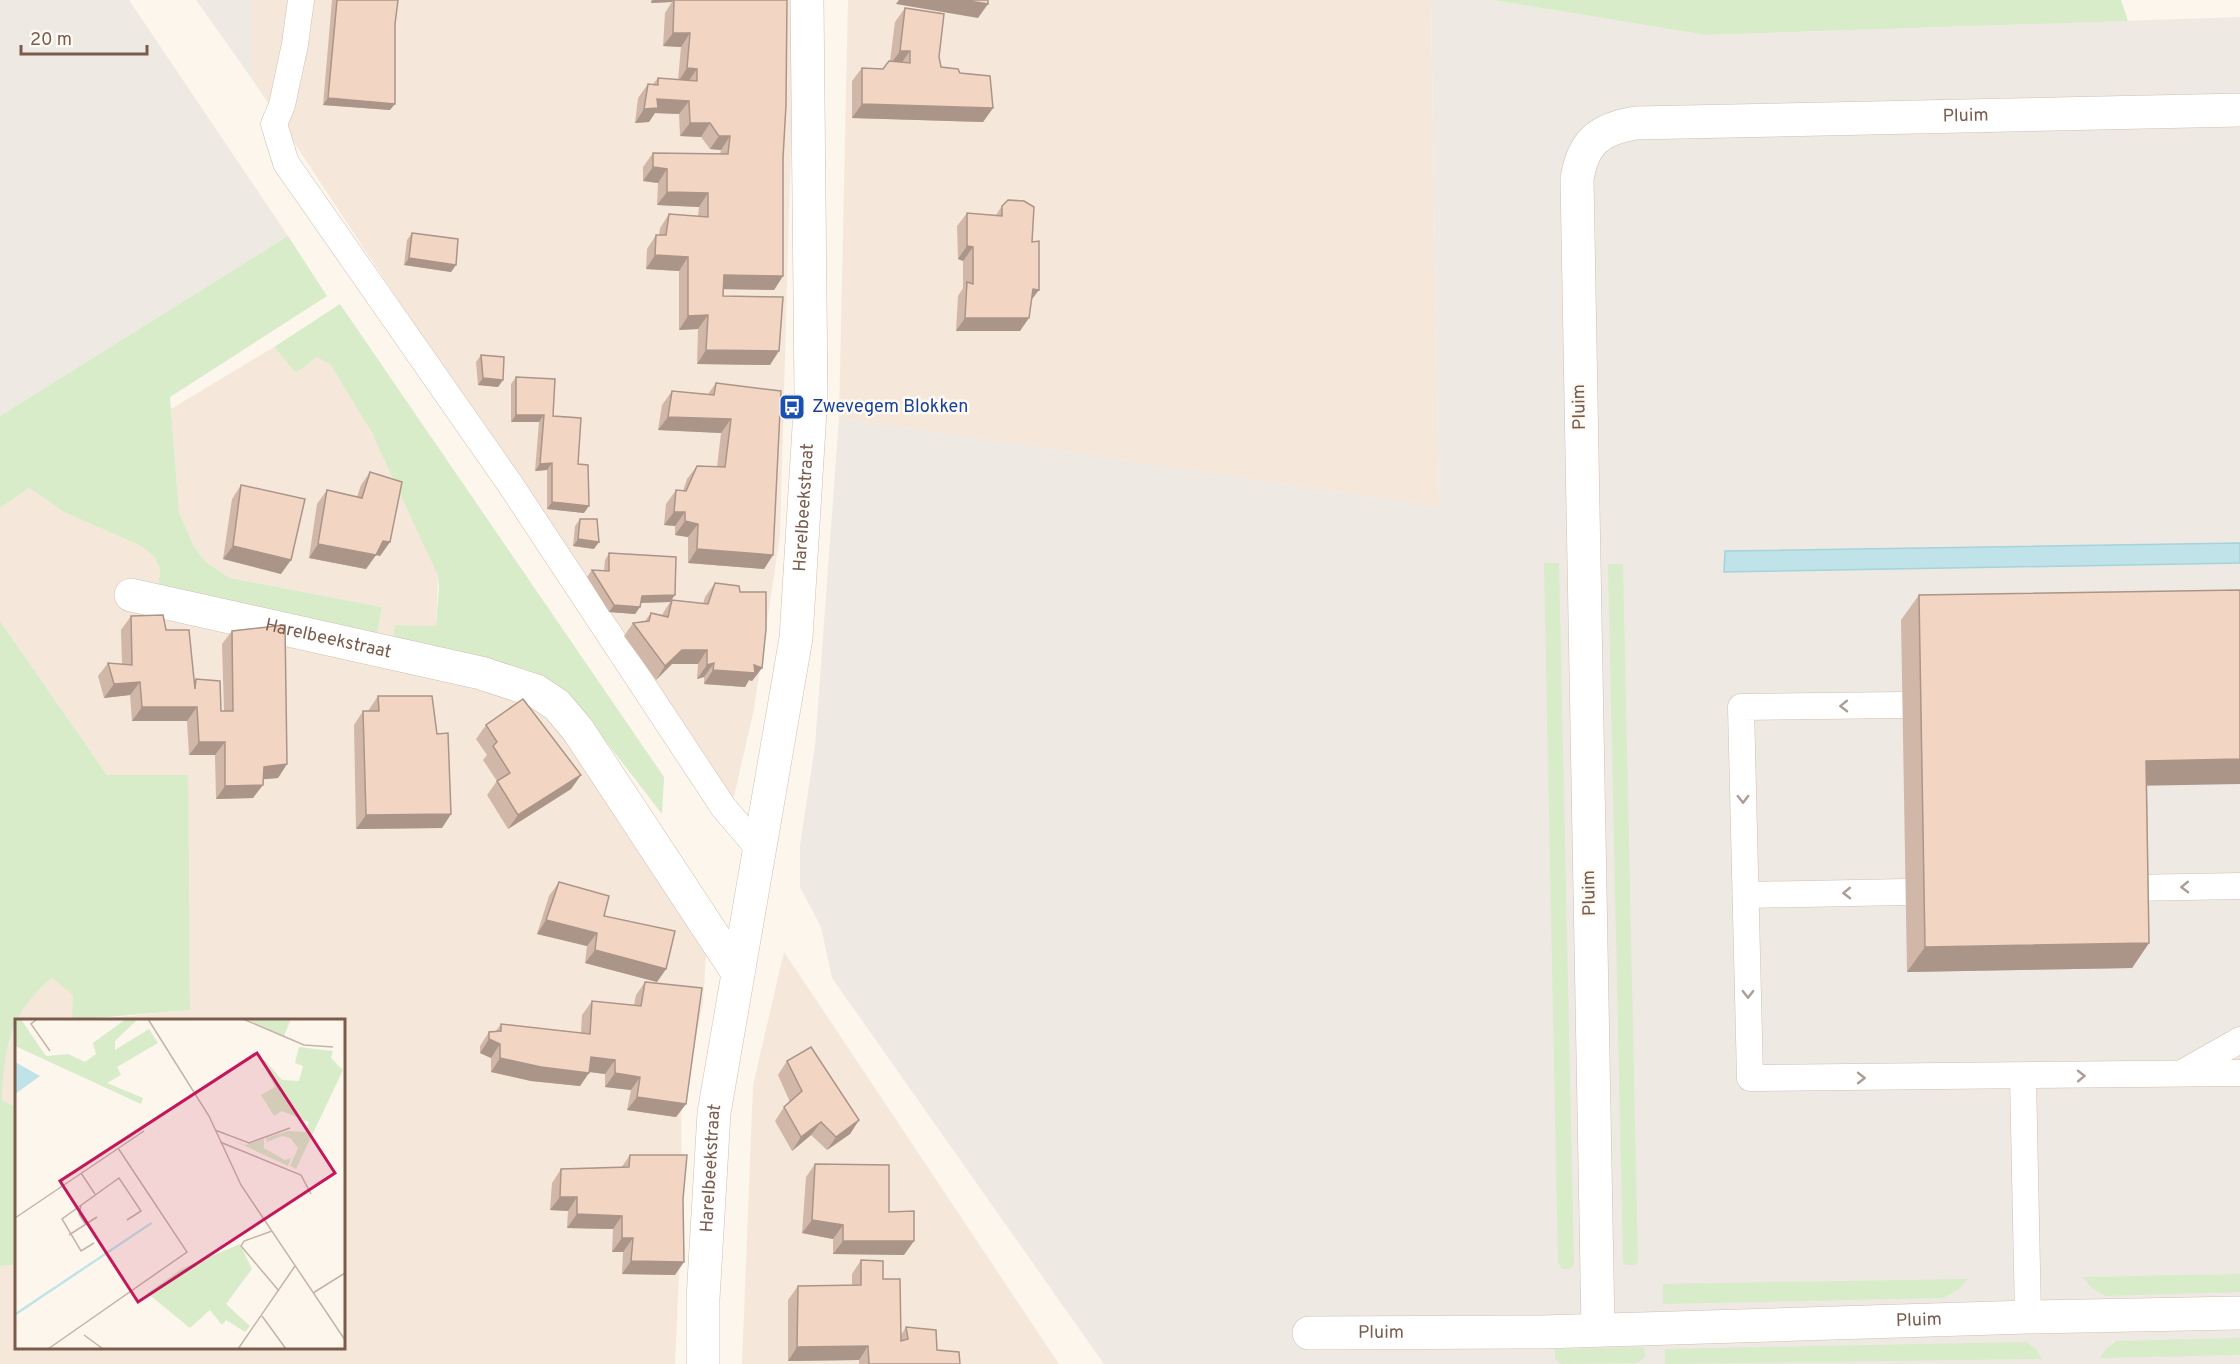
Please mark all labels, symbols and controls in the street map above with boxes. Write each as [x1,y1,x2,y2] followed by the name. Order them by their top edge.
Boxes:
[21,18,147,56] scale bar
[30,29,72,52] text: 20 m
[1942,104,1989,128] street label: Pluim
[1568,384,1592,430] street label: Pluim
[777,392,807,422] bus stop icon: Zwevegem Blokken
[812,396,968,419] place label: Zwevegem Blokken
[789,443,819,573] street label: Harelbeekstraat
[263,614,393,664] street label: Harelbeekstraat
[1840,700,1849,712] one-way arrow
[1737,795,1750,804] one-way arrow
[1578,870,1602,916] street label: Pluim
[2181,880,2190,893] one-way arrow
[1843,887,1852,899] one-way arrow
[1742,989,1754,998] one-way arrow
[15,1019,345,1349] inset map
[2077,1070,2086,1082] one-way arrow
[1857,1071,1866,1084] one-way arrow
[695,1102,727,1233] street label: Harelbeekstraat
[1895,1308,1942,1333] street label: Pluim
[1358,1321,1404,1344] street label: Pluim

